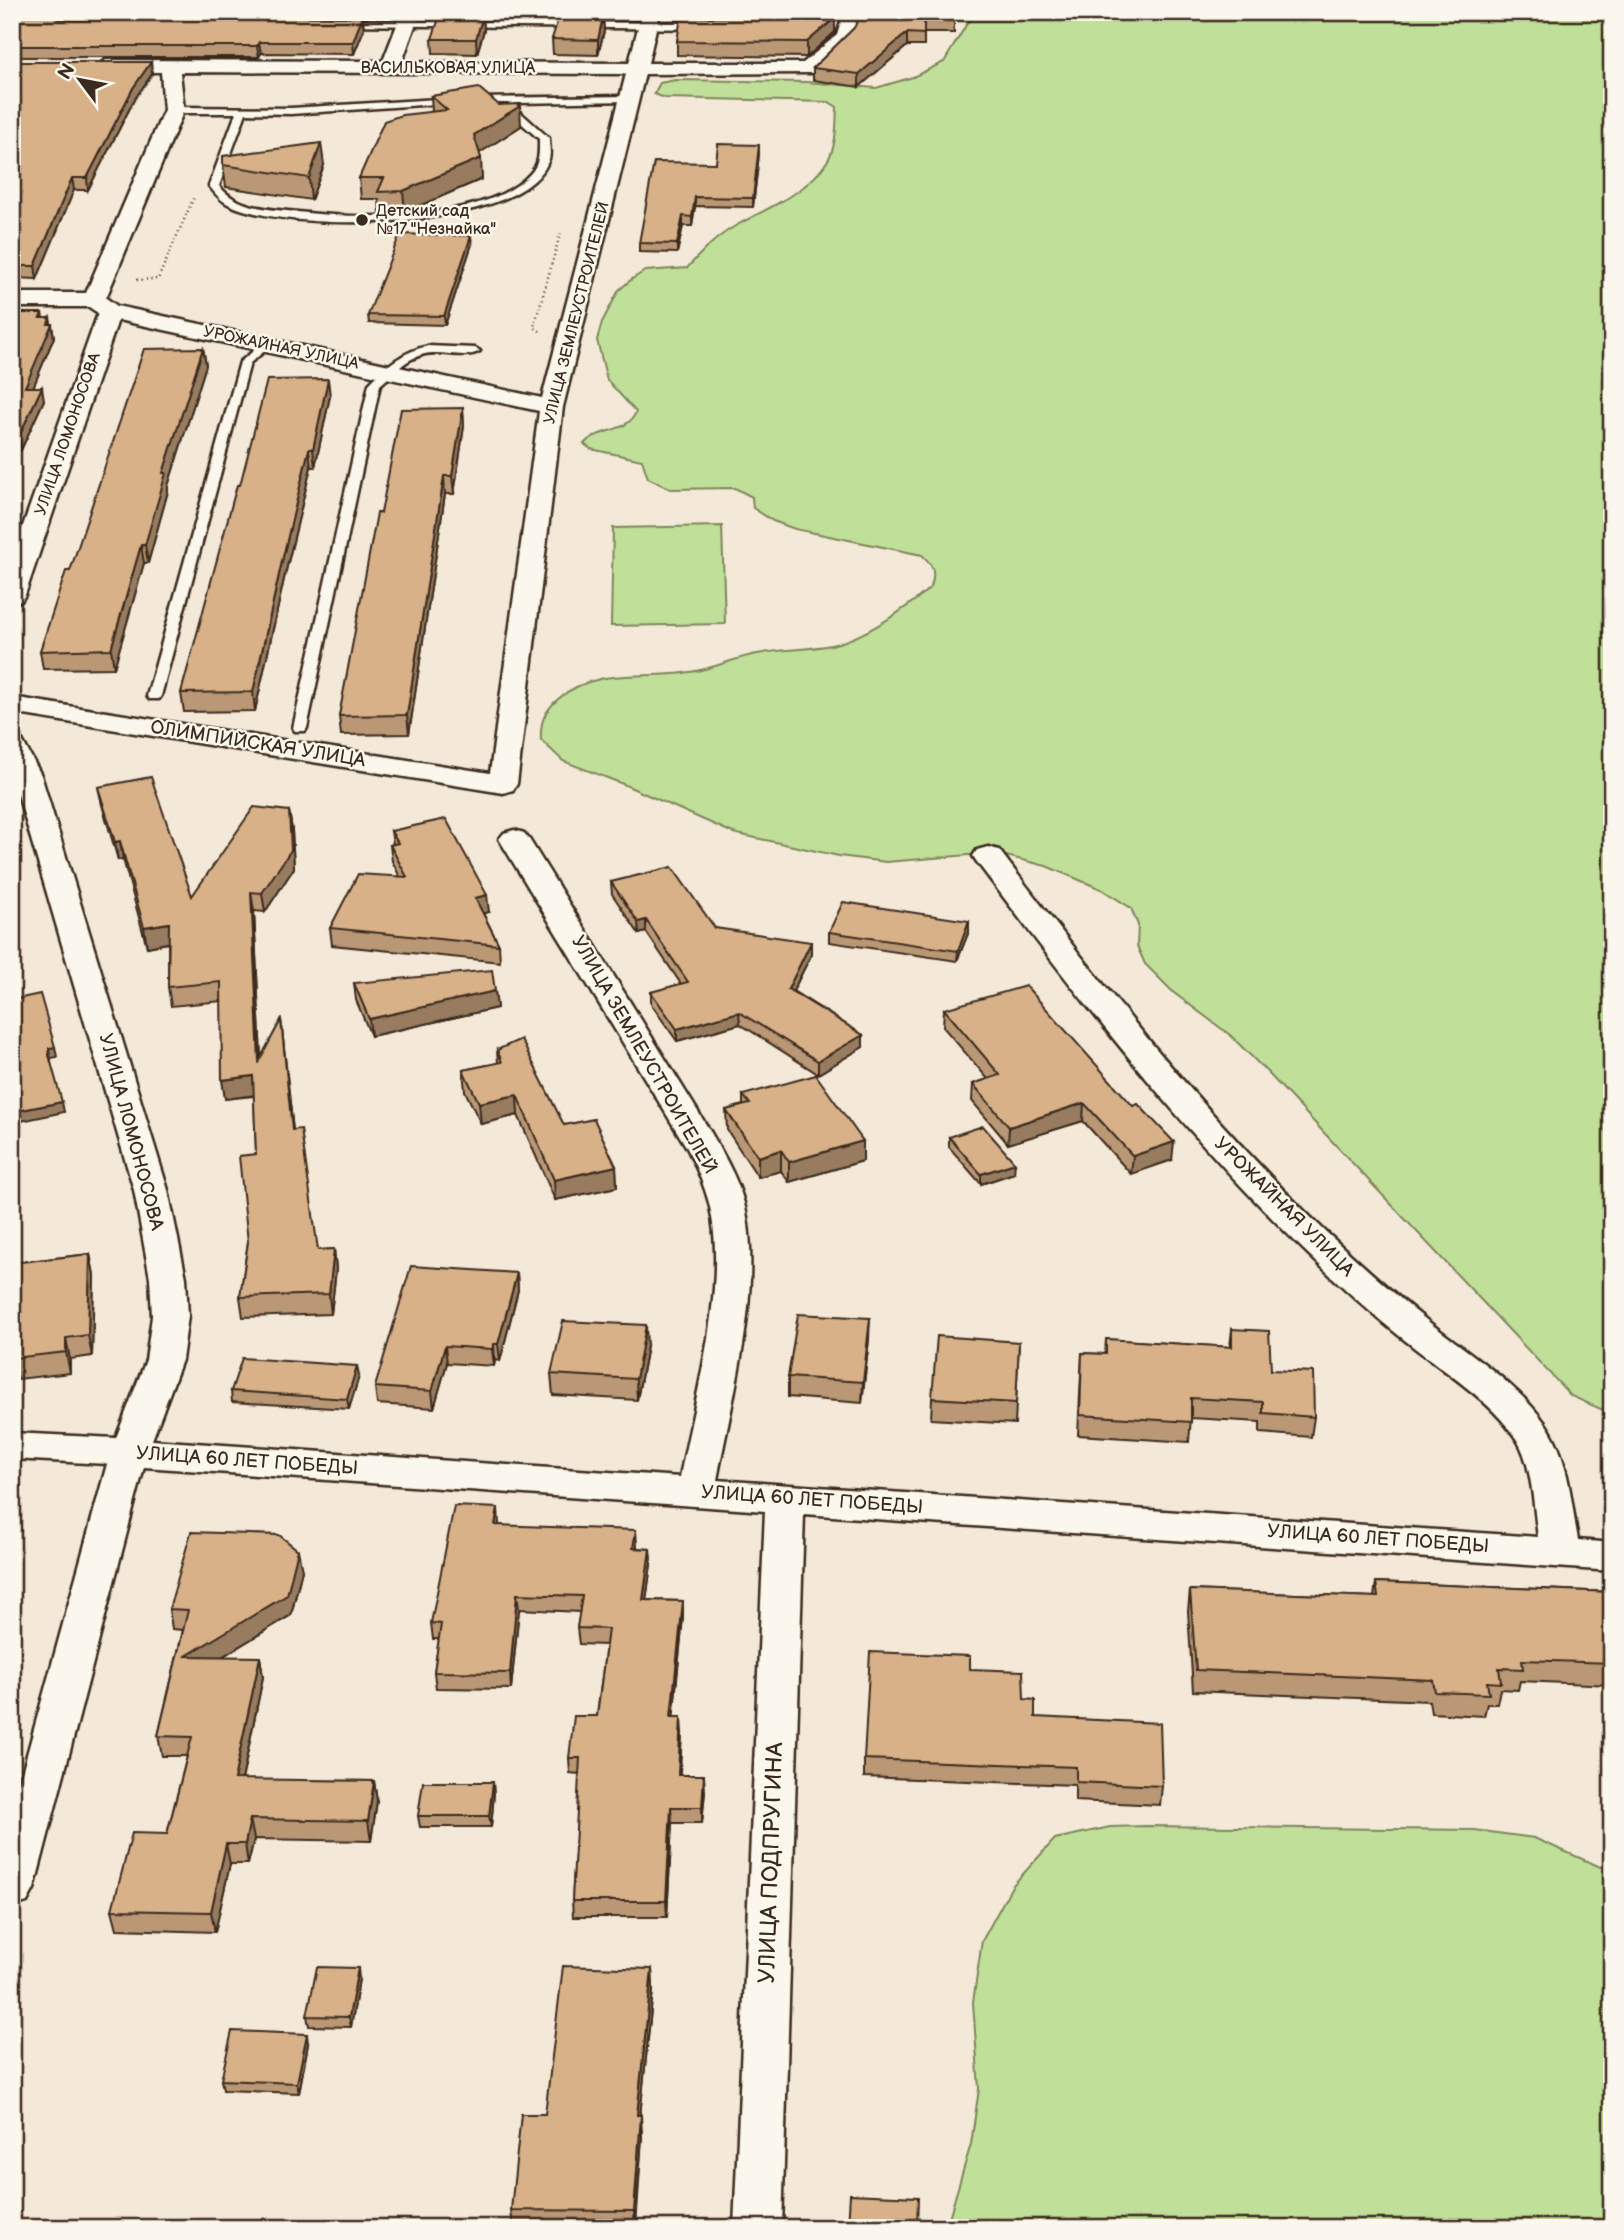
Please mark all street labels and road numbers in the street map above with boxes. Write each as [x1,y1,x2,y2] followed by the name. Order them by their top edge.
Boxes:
[361,59,536,78] street label: ВАСИЛЬКОВАЯ УЛИЦА
[540,200,614,426] street label: УЛИЦА ЗЕМЛЕУСТРОИТЕЛЕЙ
[202,322,361,374] street label: УРОЖАЙНАЯ УЛИЦА
[31,350,105,518] street label: УЛИЦА ЛОМОНОСОВА
[149,716,368,772] street label: ОЛИМПИЙСКАЯ УЛИЦА
[566,932,722,1178] street label: УЛИЦА ЗЕМЛЕУСТРОИТЕЛЕЙ
[94,1031,168,1233] street label: УЛИЦА ЛОМОНОСОВА
[1209,1132,1359,1282] street label: УРОЖАЙНАЯ УЛИЦА
[135,1442,359,1480] street label: УЛИЦА 60 ЛЕТ ПОБЕДЫ
[700,1481,924,1519] street label: УЛИЦА 60 ЛЕТ ПОБЕДЫ
[1266,1520,1490,1558] street label: УЛИЦА 60 ЛЕТ ПОБЕДЫ
[753,1742,789,1984] street label: УЛИЦА ПОДПРУГИНА

